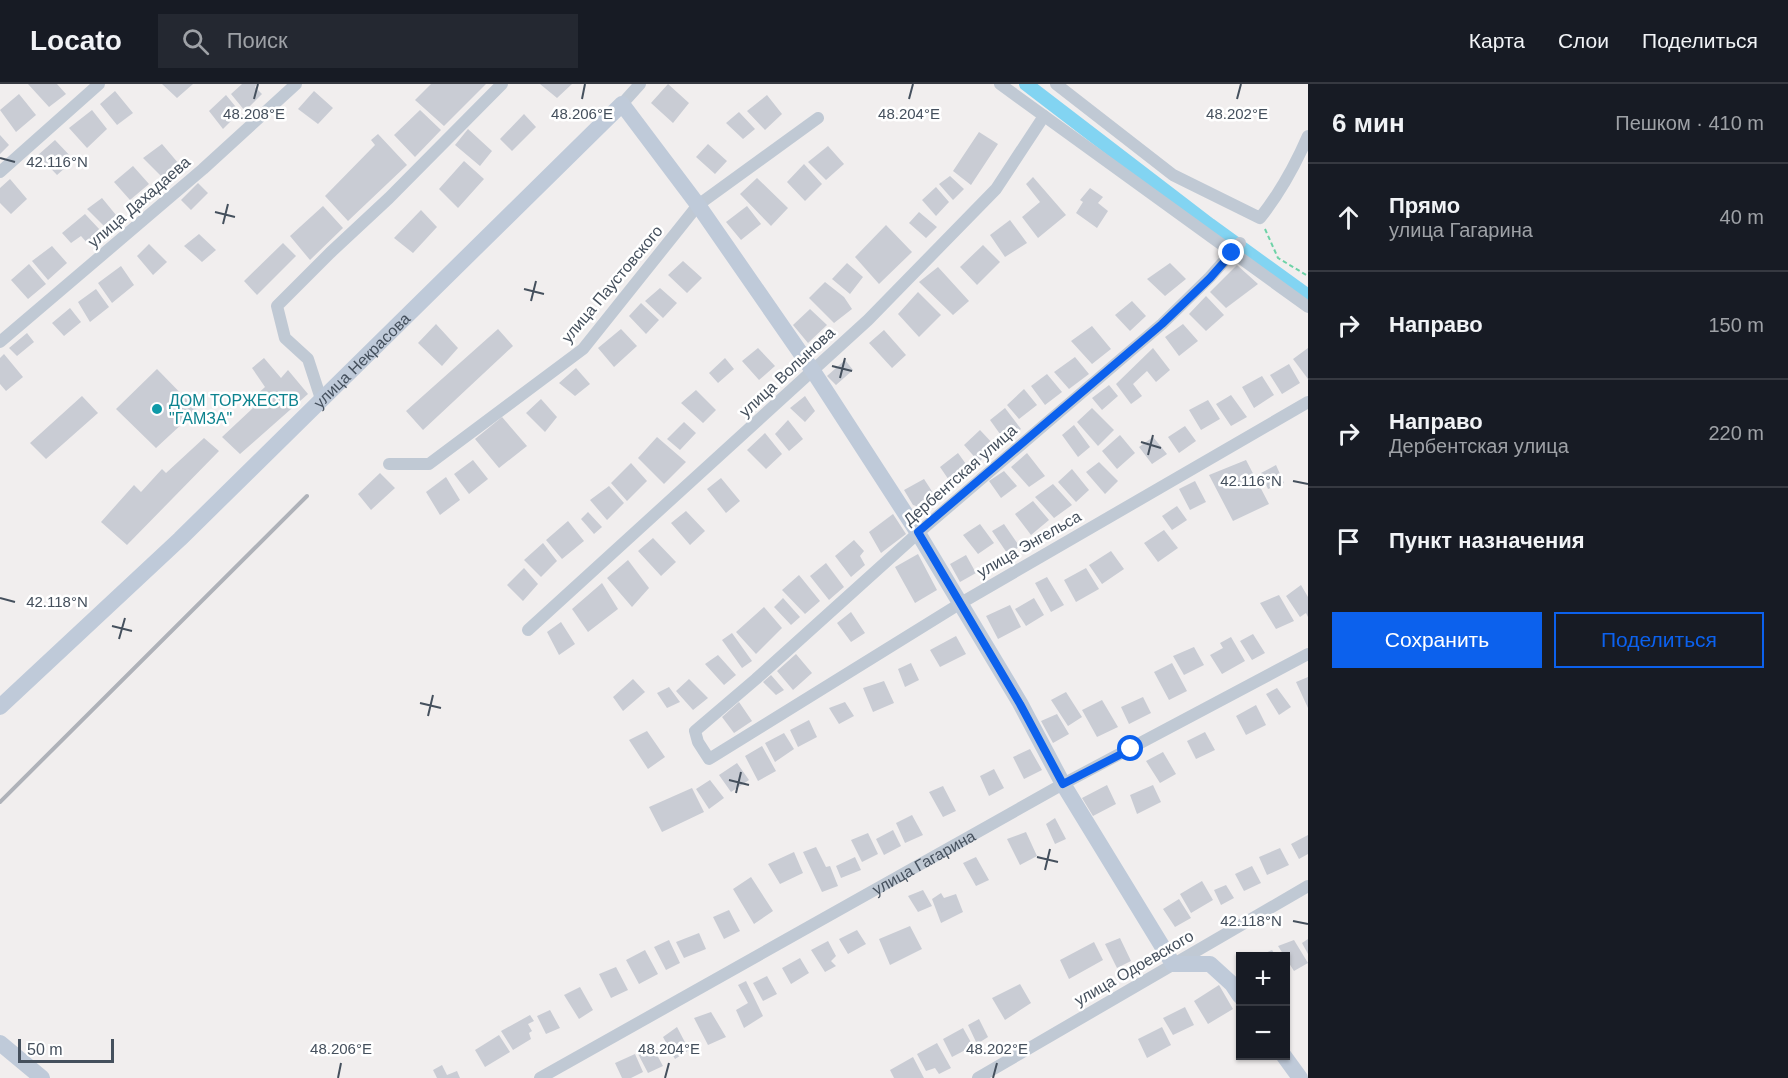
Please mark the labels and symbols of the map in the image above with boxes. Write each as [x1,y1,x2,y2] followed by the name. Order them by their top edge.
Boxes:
[223,105,285,122] text: 48.208°E
[551,105,613,122] text: 48.206°E
[878,105,940,122] text: 48.204°E
[1206,105,1268,122] text: 48.202°E
[26,153,88,170] text: 42.116°N
[85,153,193,251] street label: улица Дахадаева
[558,222,666,346] street label: улица Паустовского
[1218,239,1244,265] route end
[310,309,413,411] street label: улица Некрасова
[736,324,838,420] street label: улица Волынова
[169,392,299,427] place label: ДОМ ТОРЖЕСТВ "ГАМЗА"
[150,402,164,416] marker: ДОМ ТОРЖЕСТВ "ГАМЗА"
[900,421,1020,529] street label: Дербентская улица
[1220,472,1282,489] text: 42.116°N
[974,507,1084,581] street label: улица Энгельса
[26,593,88,610] text: 42.118°N
[1117,735,1143,761] route start
[869,827,978,898] street label: улица Гагарина
[1220,912,1282,929] text: 42.118°N
[1072,927,1197,1009] street label: улица Одоевского
[18,1036,114,1064] scale bar
[310,1040,372,1057] text: 48.206°E
[638,1040,700,1057] text: 48.204°E
[966,1040,1028,1057] text: 48.202°E

